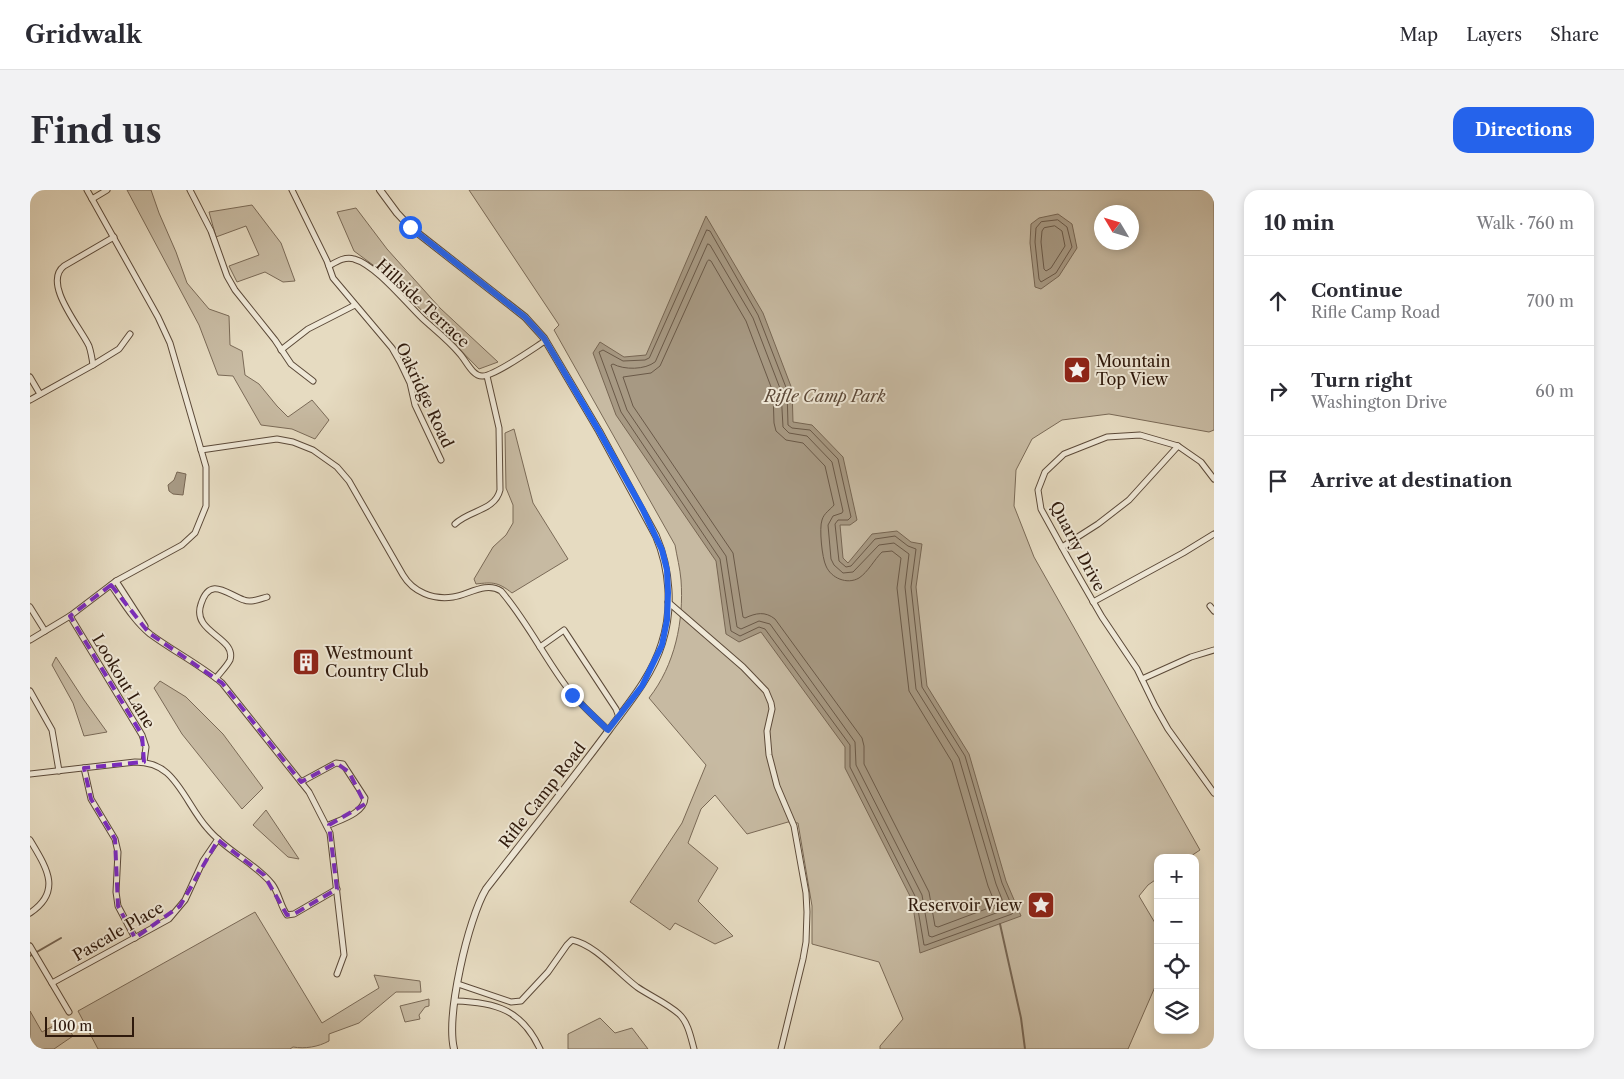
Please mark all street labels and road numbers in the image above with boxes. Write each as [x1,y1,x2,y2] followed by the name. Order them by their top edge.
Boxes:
[372,254,474,352] street label: Hillside Terrace
[392,339,458,451] street label: Oakridge Road
[1046,497,1110,595] street label: Quarry Drive
[88,630,160,732] street label: Lookout Lane
[494,738,590,852] street label: Rifle Camp Road
[69,897,167,965] street label: Pascale Place

